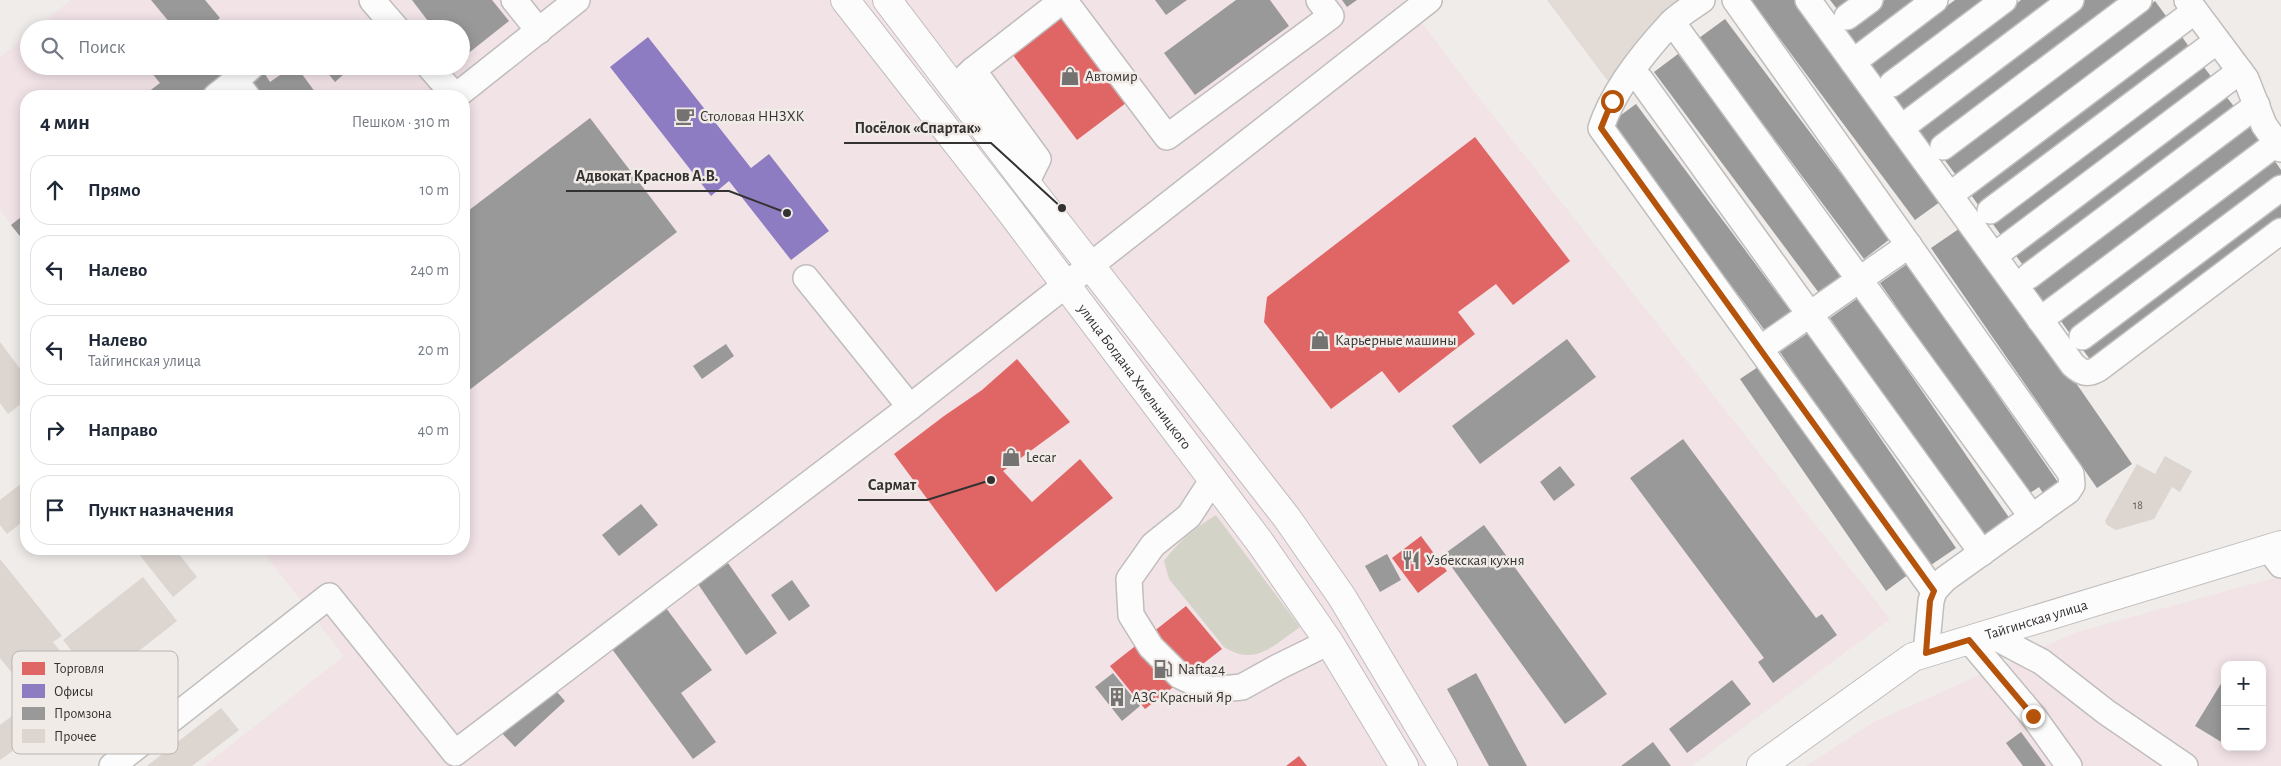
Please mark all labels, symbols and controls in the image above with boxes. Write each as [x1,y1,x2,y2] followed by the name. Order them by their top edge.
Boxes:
[20,20,470,75] search box
[38,34,66,62] icon: search
[78,38,125,57] text: Поиск
[1059,65,1081,87] shop icon: Автомир
[1085,69,1138,84] place label: Автомир
[1601,90,1624,113] route start
[674,105,696,127] cafe icon: Столовая ННЗХК
[700,109,805,124] place label: Столовая ННЗХК
[40,112,90,133] text: 4 мин
[844,112,991,143] callout: Посёлок «Спартак»
[352,114,450,130] text: Пешком · 310 m
[855,120,982,136] text: Посёлок «Спартак»
[566,160,729,191] callout: Адвокат Краснов А.В.
[576,168,718,184] text: Адвокат Краснов А.В.
[41,176,69,204] icon: ahead
[88,181,141,200] text: Прямо
[420,182,449,198] text: 10 m
[41,256,69,284] icon: left
[88,261,147,280] text: Налево
[410,262,449,278] text: 240 m
[1075,300,1194,452] street label: улица Богдана Хмельницкого
[1309,329,1331,351] shop icon: Карьерные машины
[88,331,147,350] text: Налево
[1335,333,1456,348] place label: Карьерные машины
[41,336,69,364] icon: left
[418,342,449,358] text: 20 m
[88,353,201,369] text: Тайгинская улица
[41,416,69,444] icon: right
[88,421,158,440] text: Направо
[417,422,449,438] text: 40 m
[1000,446,1022,468] shop icon: Lecar
[1026,450,1056,465] place label: Lecar
[858,469,927,500] callout: Сармат
[868,477,917,493] text: Сармат
[41,496,69,524] icon: arrive
[2133,499,2143,511] house number: 18
[88,501,234,520] text: Пункт назначения
[1400,549,1422,571] restaurant icon: Узбекская кухня
[1426,553,1524,568] place label: Узбекская кухня
[1983,597,2089,642] street label: Тайгинская улица
[12,651,178,754] legend
[1152,658,1174,680] fuel station icon: Nafta24
[2221,661,2266,751] map controls
[2221,661,2266,706] button: +
[54,662,104,676] text: Торговля
[1178,662,1225,677] place label: Nafta24
[54,685,93,699] text: Офисы
[1106,686,1128,708] building icon: АЗС Красный Яр
[1132,690,1232,705] place label: АЗС Красный Яр
[2022,705,2045,728] route end
[2221,706,2266,751] button: −
[54,707,112,721] text: Промзона
[54,730,97,744] text: Прочее

